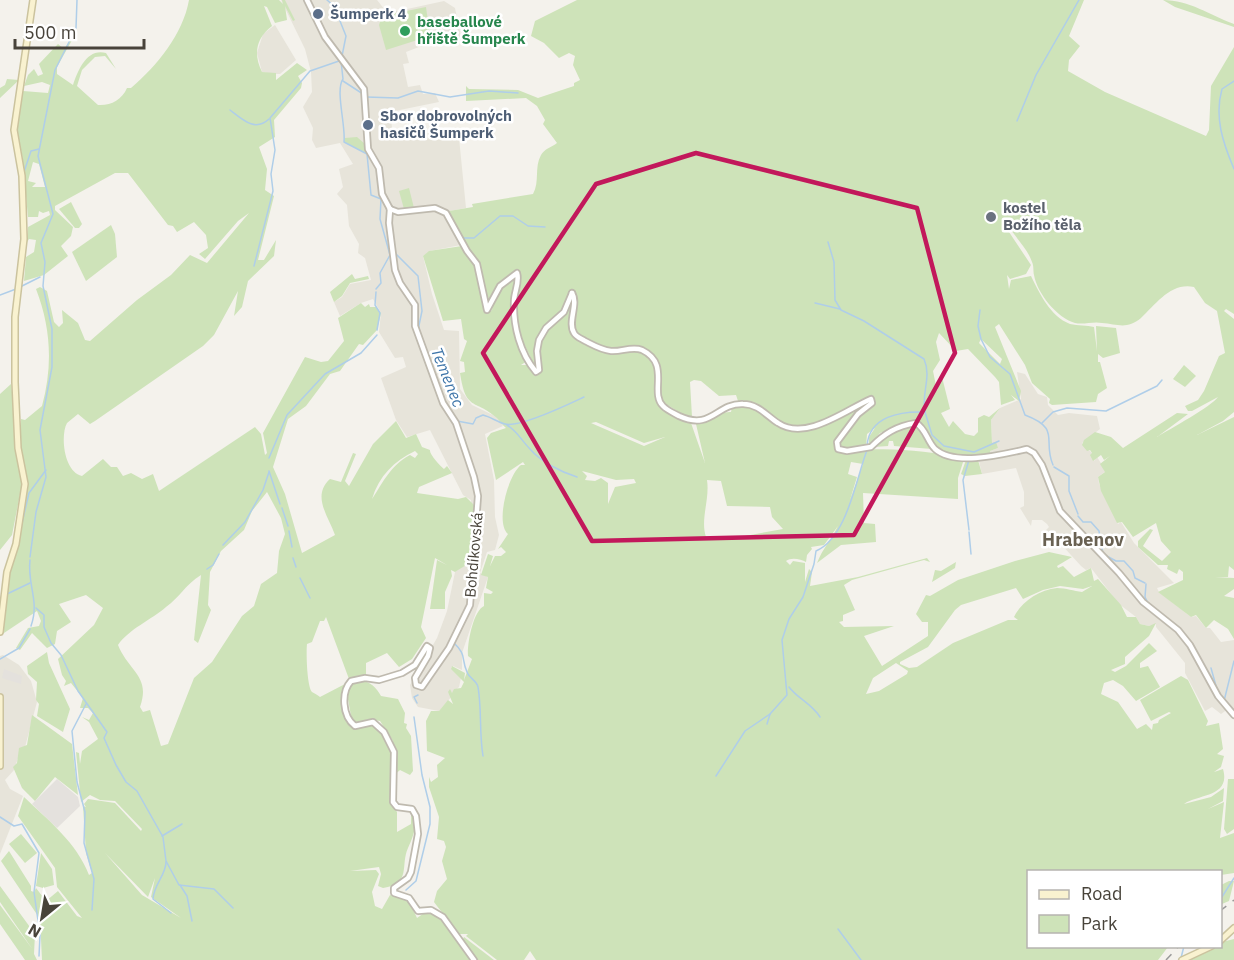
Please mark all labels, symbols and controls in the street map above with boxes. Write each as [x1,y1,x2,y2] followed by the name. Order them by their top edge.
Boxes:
[330,4,407,23] place label: Šumperk 4
[311,7,325,21] marker: Šumperk 4
[15,12,144,50] scale bar
[417,12,526,48] place label: baseballové hřiště Šumperk
[24,21,76,44] text: 500 m
[398,24,412,38] marker: baseballové hřiště Šumperk
[380,106,512,142] place label: Sbor dobrovolných hasičů Šumperk
[361,118,375,132] marker: Sbor dobrovolných hasičů Šumperk
[1003,198,1082,234] place label: kostel Božího těla
[984,210,998,224] marker: kostel Božího těla
[427,344,469,410] water label: Temenec
[460,511,487,598] street label: Bohdíkovská
[1042,528,1124,551] district label: Hrabenov
[1027,870,1222,948] legend
[1081,882,1122,905] text: Road
[12,888,72,948] north arrow
[1081,912,1118,935] text: Park
[24,919,45,943] text: N

